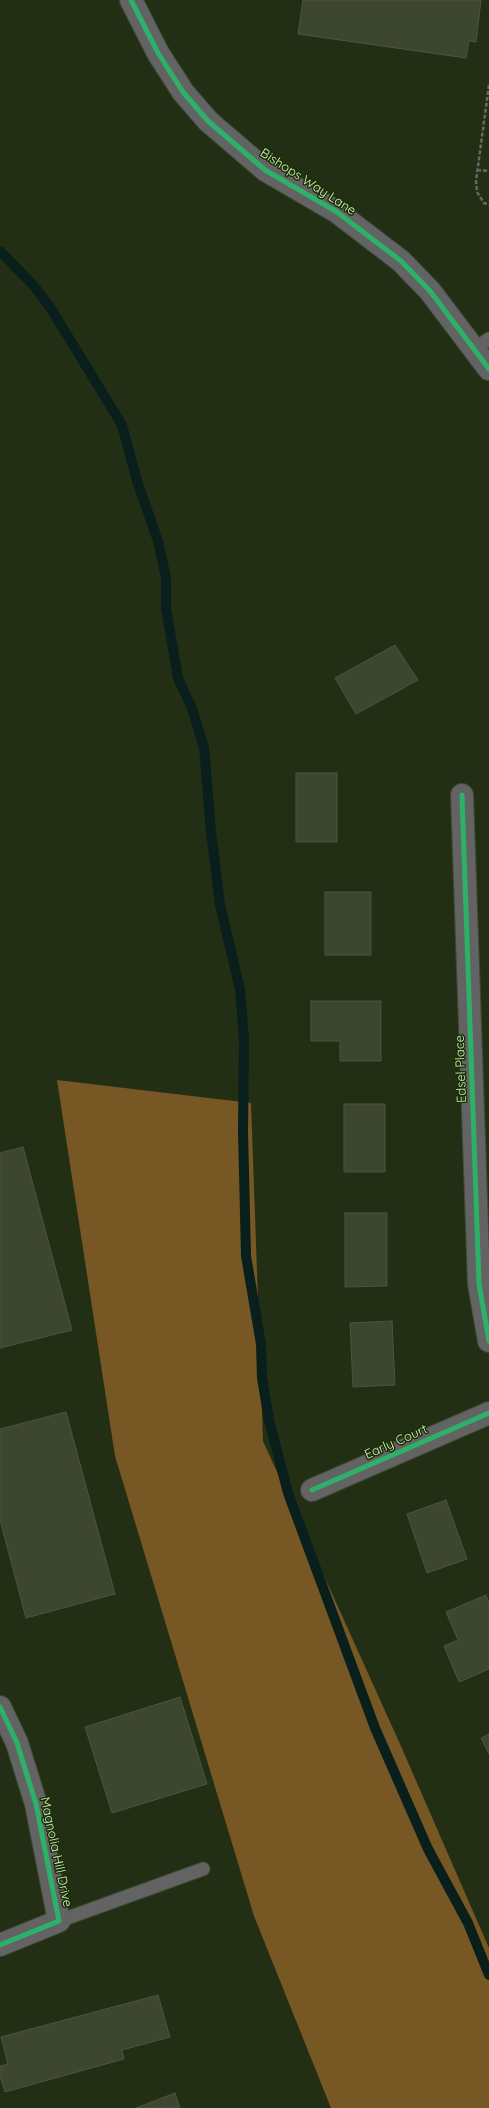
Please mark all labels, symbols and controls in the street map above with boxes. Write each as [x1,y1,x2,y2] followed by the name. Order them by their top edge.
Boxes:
[257,145,359,219] street label: Bishops Way Lane
[452,1035,470,1103] street label: Edsel Place
[362,1421,430,1463] street label: Early Court
[37,1795,75,1909] street label: Magnolia Hill Drive

